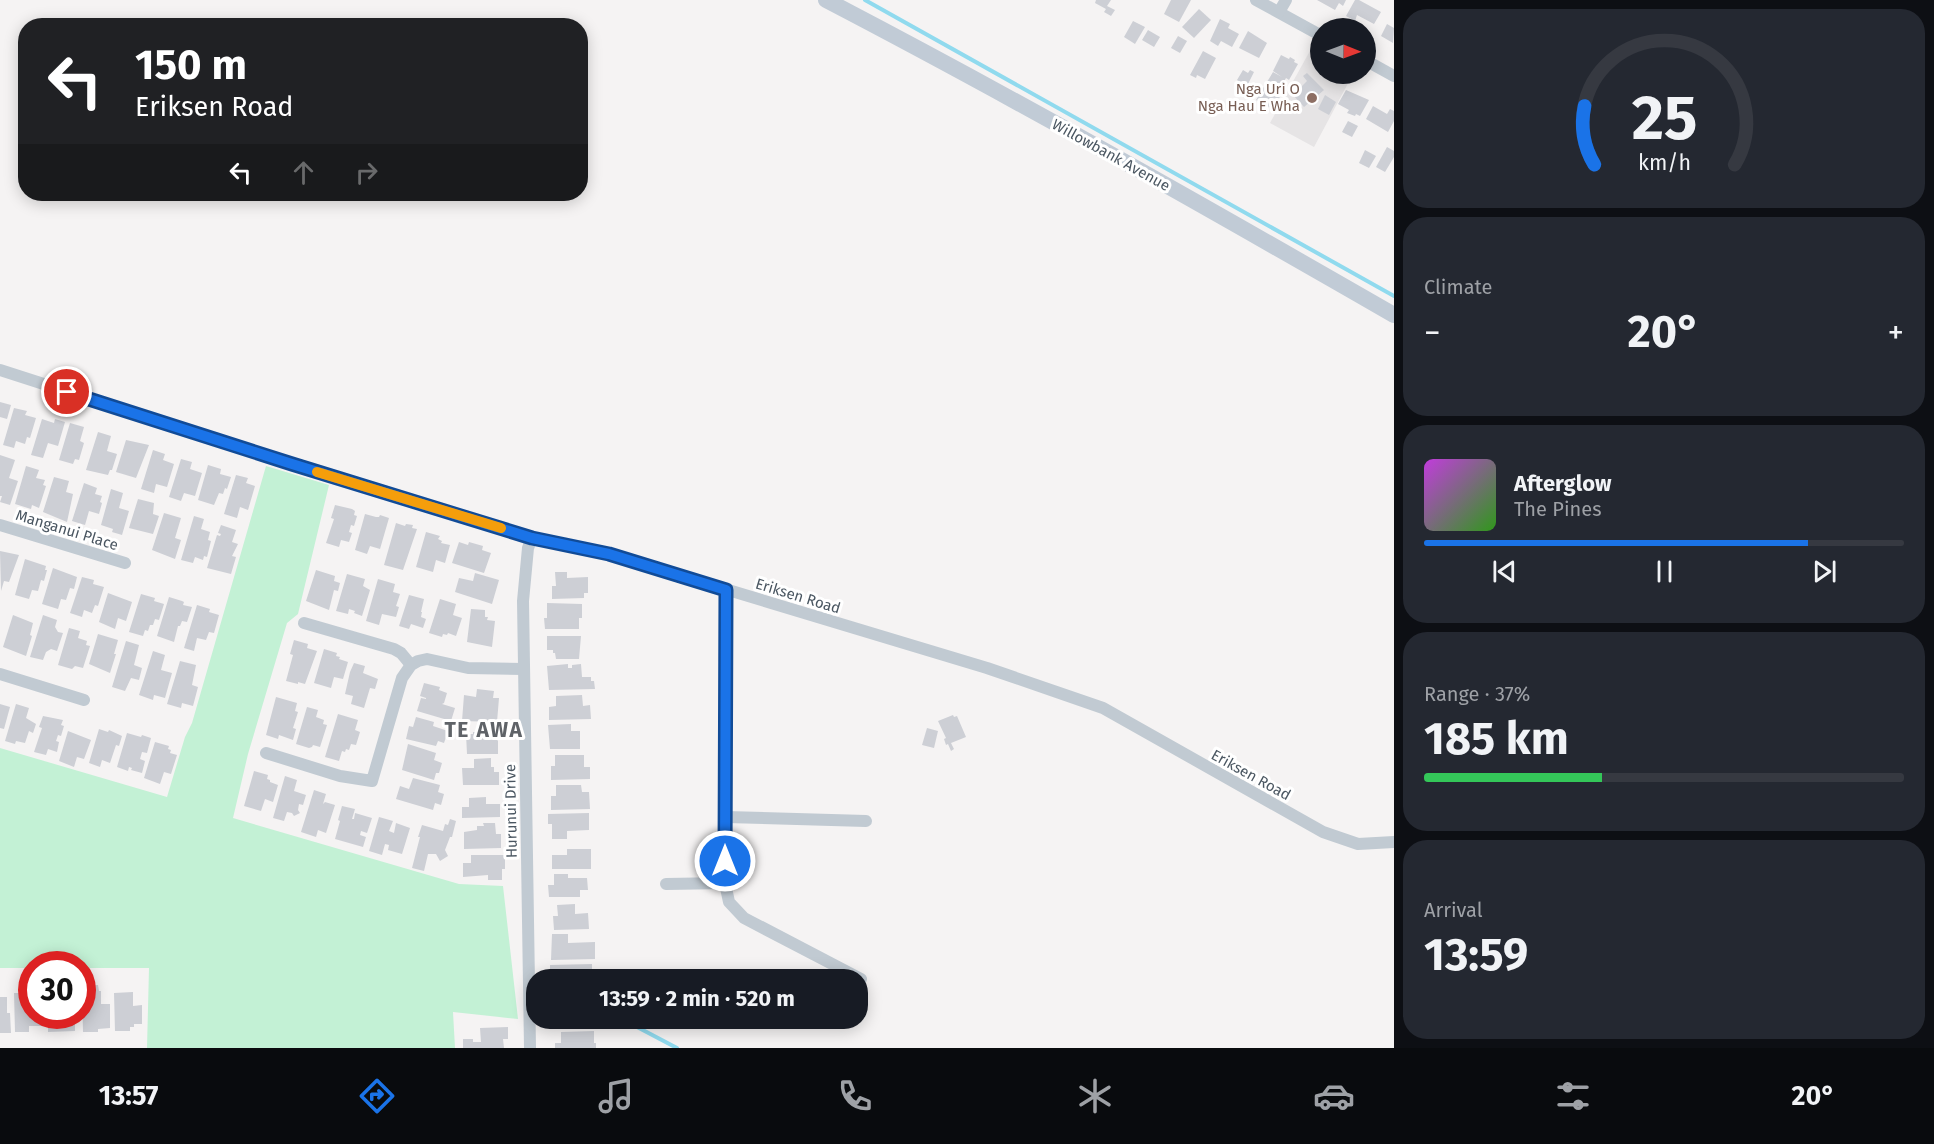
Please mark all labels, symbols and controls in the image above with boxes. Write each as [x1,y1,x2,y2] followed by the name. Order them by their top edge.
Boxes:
[1310,18,1376,84] north arrow
[1310,18,1376,84] map controls
[135,40,247,90] text: 150 m
[36,42,114,120] icon: left
[1198,80,1300,115] place label: Nga Uri O Nga Hau E Wha
[1631,82,1697,157] text: 25
[135,91,293,123] text: Eriksen Road
[1305,91,1319,105] marker: Nga Uri O Nga Hau E Wha
[1049,115,1173,195] street label: Willowbank Avenue
[1637,151,1691,177] text: km/h
[224,156,257,189] icon: left
[287,156,320,189] icon: ahead
[350,156,383,189] icon: right
[1424,275,1492,299] text: Climate
[1627,305,1701,359] text: 20°
[1424,313,1441,353] text: −
[1888,313,1904,353] text: +
[41,366,92,417] pin
[50,375,83,408] icon: arrive
[1514,470,1611,497] text: Afterglow
[1514,497,1601,521] text: The Pines
[14,506,120,554] street label: Manganui Place
[1488,555,1521,588] icon: previous
[1648,555,1681,588] icon: pause
[1808,555,1841,588] icon: next
[753,575,843,617] street label: Eriksen Road
[1424,682,1530,706] text: Range · 37%
[1424,712,1569,766] text: 185 km
[445,717,523,743] district label: TE AWA
[1208,746,1294,804] street label: Eriksen Road
[501,764,521,858] street label: Hurunui Drive
[693,829,757,893] position arrow
[1424,898,1483,922] text: Arrival
[1424,928,1528,982] text: 13:59
[18,951,96,1029] speed limit sign: 30
[599,985,795,1012] text: 13:59 · 2 min · 520 m
[356,1075,398,1117] icon: directions
[595,1075,637,1117] icon: music
[834,1075,876,1117] icon: phone
[1074,1075,1116,1117] icon: climate
[1313,1075,1355,1117] icon: car
[1552,1075,1594,1117] icon: filters
[99,1080,158,1112] text: 13:57
[1791,1080,1835,1112] text: 20°

